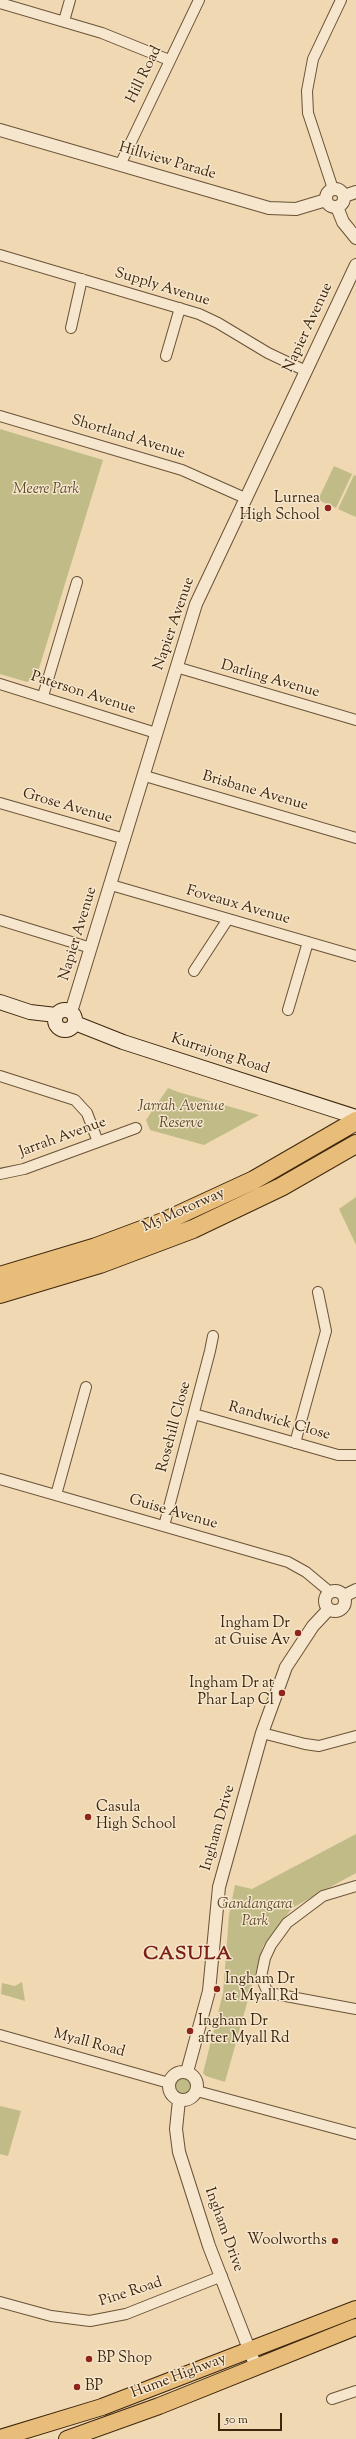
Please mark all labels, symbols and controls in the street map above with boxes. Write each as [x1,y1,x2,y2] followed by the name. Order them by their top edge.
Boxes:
[123,43,167,107] street label: Hill Road
[116,140,218,184] street label: Hillview Parade
[112,265,212,311] street label: Supply Avenue
[280,280,338,376] street label: Napier Avenue
[69,412,187,464] street label: Shortland Avenue
[13,481,79,499] park label: Meere Park
[240,490,320,525] place label: Lurnea High School
[323,503,333,513] marker: Lurnea High School
[151,575,199,673] street label: Napier Avenue
[219,657,321,703] street label: Darling Avenue
[28,669,138,719] street label: Paterson Avenue
[200,768,310,816] street label: Brisbane Avenue
[20,786,114,828] street label: Grose Avenue
[184,883,292,929] street label: Foveaux Avenue
[56,885,102,983] street label: Napier Avenue
[169,1031,271,1079] street label: Kurrajong Road
[138,1098,224,1133] park label: Jarrah Avenue Reserve
[17,1114,109,1162] street label: Jarrah Avenue
[140,1185,228,1237] street label: M5 Motorway
[154,1380,196,1474] street label: Rosehill Close
[226,1399,332,1445] street label: Randwick Close
[127,1492,219,1534] street label: Guise Avenue
[214,1615,290,1650] place label: Ingham Dr at Guise Av
[293,1628,303,1638] marker: Ingham Dr at Guise Av
[189,1675,274,1710] place label: Ingham Dr at Phar Lap Cl
[277,1688,287,1698] marker: Ingham Dr at Phar Lap Cl
[198,1783,240,1873] street label: Ingham Drive
[96,1799,176,1834] place label: Casula High School
[83,1812,93,1822] marker: Casula High School
[217,1896,293,1931] park label: Gandangara Park
[143,1945,233,1967] district label: CASULA
[225,1971,298,2006] place label: Ingham Dr at Myall Rd
[212,1984,222,1994] marker: Ingham Dr at Myall Rd
[198,2013,289,2048] place label: Ingham Dr after Myall Rd
[51,2026,127,2062] street label: Myall Road
[185,2026,195,2036] marker: Ingham Dr after Myall Rd
[199,2185,247,2275] street label: Ingham Drive
[247,2232,327,2250] place label: Woolworths
[330,2236,340,2246] marker: Woolworths
[97,2274,165,2312] street label: Pine Road
[97,2350,152,2368] place label: BP Shop
[129,2351,229,2403] street label: Hume Highway
[84,2354,94,2364] marker: BP Shop
[85,2378,103,2396] place label: BP
[72,2382,82,2392] marker: BP
[220,2405,284,2431] scale bar
[225,2411,248,2429] text: 50 m

